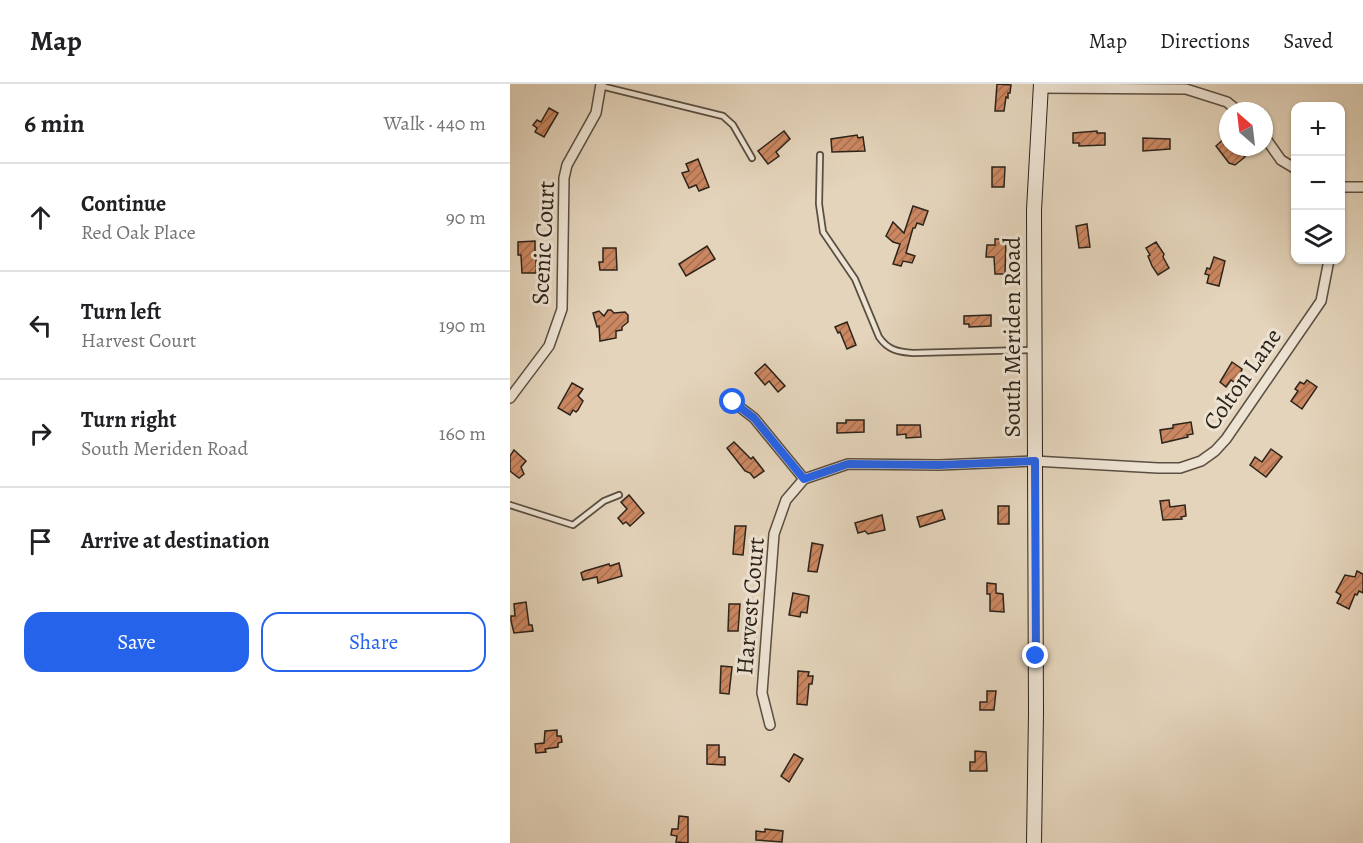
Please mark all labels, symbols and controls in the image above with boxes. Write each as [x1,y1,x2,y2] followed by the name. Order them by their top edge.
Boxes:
[30,22,82,60] text: Map
[1089,27,1127,55] text: Map
[1160,27,1250,55] text: Directions
[1283,27,1333,55] text: Saved
[1219,102,1273,156] north arrow
[1291,102,1345,264] map controls
[1291,102,1345,156] button: +
[24,106,85,141] text: 6 min
[384,110,486,137] text: Walk · 440 m
[1291,156,1345,210] button: −
[524,180,562,306] street label: Scenic Court
[81,189,166,219] text: Continue
[24,201,57,234] icon: ahead
[446,204,486,231] text: 90 m
[1291,210,1345,264] button: layers
[81,219,196,246] text: Red Oak Place
[996,237,1028,437] street label: South Meriden Road
[81,297,161,327] text: Turn left
[24,309,57,342] icon: left
[439,312,486,339] text: 190 m
[1195,322,1289,436] street label: Colton Lane
[81,327,196,354] text: Harvest Court
[719,388,745,414] route start
[81,405,177,435] text: Turn right
[24,417,57,450] icon: right
[439,420,486,447] text: 160 m
[81,435,248,462] text: South Meriden Road
[24,525,57,558] icon: arrive
[81,526,270,556] text: Arrive at destination
[728,536,772,676] street label: Harvest Court
[24,612,249,672] button: Save
[261,612,486,672] button: Share
[1022,642,1048,668] route end

